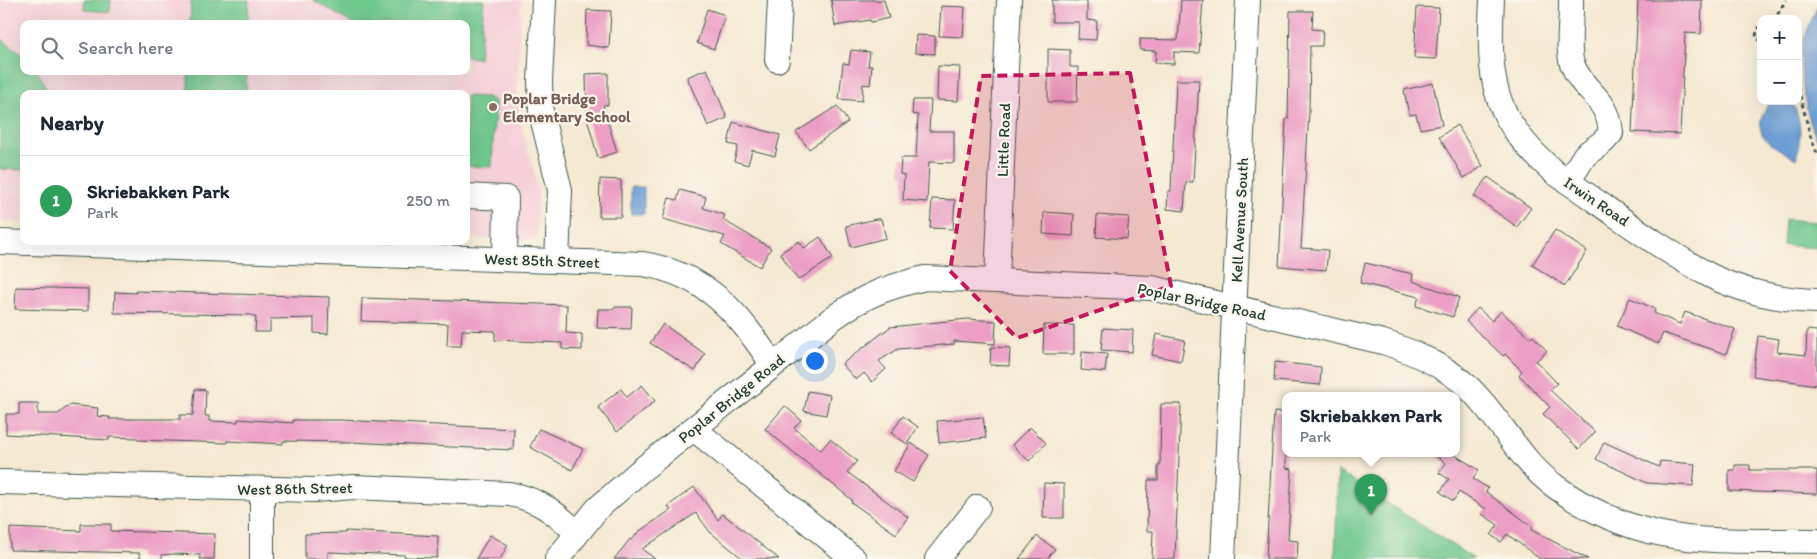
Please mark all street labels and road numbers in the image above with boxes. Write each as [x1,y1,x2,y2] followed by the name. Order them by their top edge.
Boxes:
[993,102,1014,177] street label: Little Road
[1227,157,1252,283] street label: Kell Avenue South
[1560,173,1633,230] street label: Irwin Road
[484,249,600,272] street label: West 85th Street
[1136,279,1268,324] street label: Poplar Bridge Road
[674,350,788,447] street label: Poplar Bridge Road
[237,478,353,499] street label: West 86th Street

